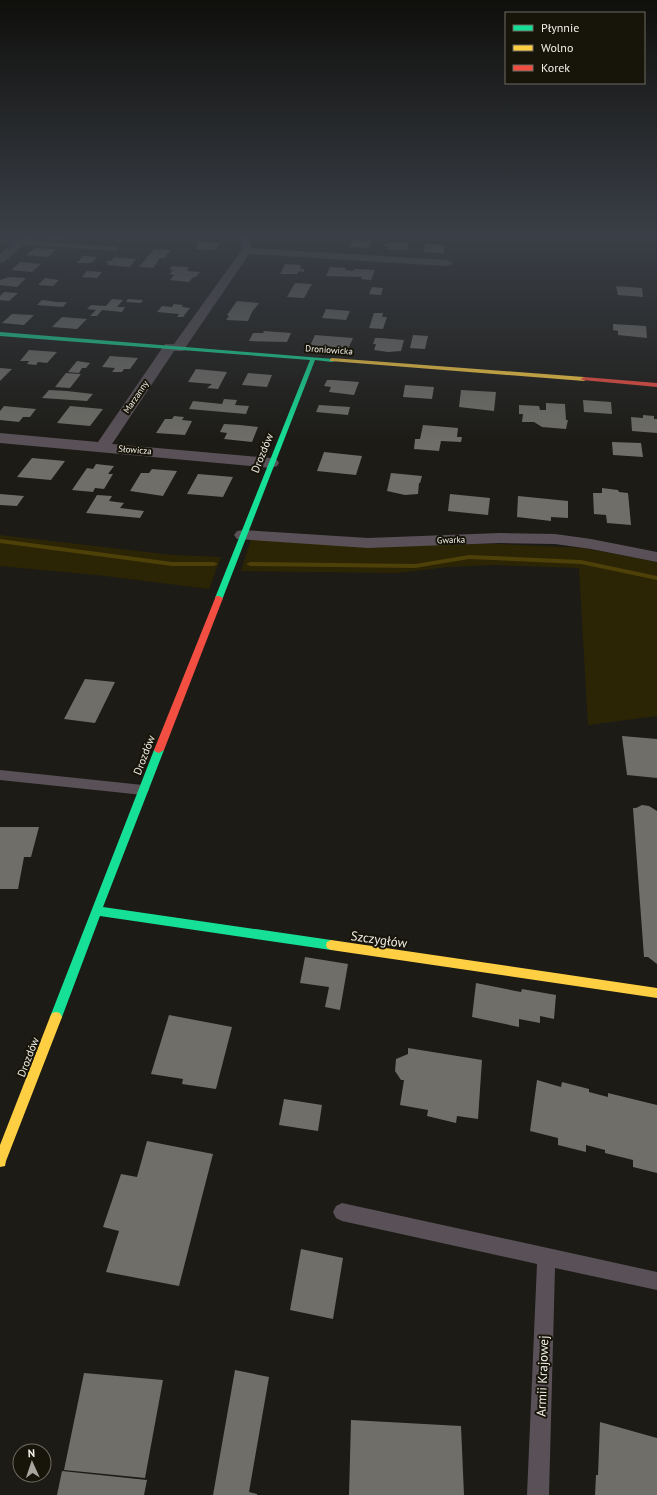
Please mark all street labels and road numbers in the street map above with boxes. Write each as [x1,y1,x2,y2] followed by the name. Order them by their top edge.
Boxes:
[305,342,353,357] street label: Droniowicka
[121,378,151,415] street label: Marzanny
[248,431,276,475] street label: Drozdów
[118,443,152,456] street label: Słowicza
[437,534,465,545] street label: Gwarka
[130,733,158,777] street label: Drozdów
[350,927,409,952] street label: Szczygłów
[14,1035,42,1079] street label: Drozdów
[533,1335,552,1417] street label: Armii Krajowej

